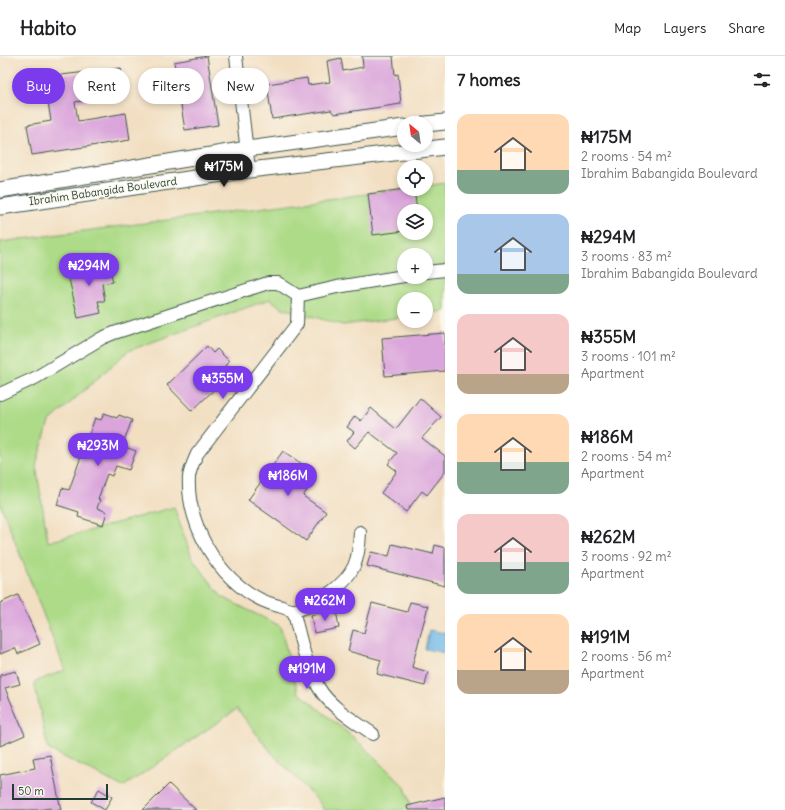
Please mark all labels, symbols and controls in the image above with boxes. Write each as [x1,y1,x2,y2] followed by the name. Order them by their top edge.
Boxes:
[20,16,76,40] text: Habito
[614,19,641,37] text: Map
[663,19,706,37] text: Layers
[728,19,765,37] text: Share
[12,68,65,104] chip: Buy
[73,68,130,104] chip: Rent
[138,68,204,104] chip: Filters
[212,68,269,104] chip: New
[457,69,521,91] text: 7 homes
[751,69,773,91] icon: filters
[397,116,433,152] north arrow
[397,116,433,328] map controls
[581,126,632,148] text: ₦175M
[489,130,537,178] icon: home
[581,148,672,165] text: 2 rooms · 54 m²
[196,154,252,188] pin: ₦175M
[205,158,243,175] text: ₦175M
[397,160,433,196] button: locate
[581,165,758,182] text: Ibrahim Babangida Boulevard
[28,174,178,208] street label: Ibrahim Babangida Boulevard
[397,204,433,240] button: layers
[581,226,636,248] text: ₦294M
[489,230,537,278] icon: home
[397,248,433,284] button: +
[581,248,672,265] text: 3 rooms · 83 m²
[61,253,117,287] pin: ₦294M
[68,257,110,274] text: ₦294M
[581,265,758,282] text: Ibrahim Babangida Boulevard
[397,292,433,328] button: −
[581,326,636,348] text: ₦355M
[489,330,537,378] icon: home
[581,348,676,365] text: 3 rooms · 101 m²
[581,365,644,382] text: Apartment
[195,366,251,400] pin: ₦355M
[202,370,244,387] text: ₦355M
[581,426,633,448] text: ₦186M
[489,430,537,478] icon: home
[70,433,126,467] pin: ₦293M
[77,437,119,454] text: ₦293M
[581,448,672,465] text: 2 rooms · 54 m²
[260,463,316,497] pin: ₦186M
[581,465,644,482] text: Apartment
[268,467,308,484] text: ₦186M
[581,526,636,548] text: ₦262M
[489,530,537,578] icon: home
[581,548,672,565] text: 3 rooms · 92 m²
[581,565,644,582] text: Apartment
[297,588,353,622] pin: ₦262M
[304,592,346,609] text: ₦262M
[581,626,630,648] text: ₦191M
[489,630,537,678] icon: home
[581,648,672,665] text: 2 rooms · 56 m²
[279,656,335,690] pin: ₦191M
[288,660,326,677] text: ₦191M
[581,665,644,682] text: Apartment
[12,782,108,801] scale bar
[18,784,44,798] text: 50 m

